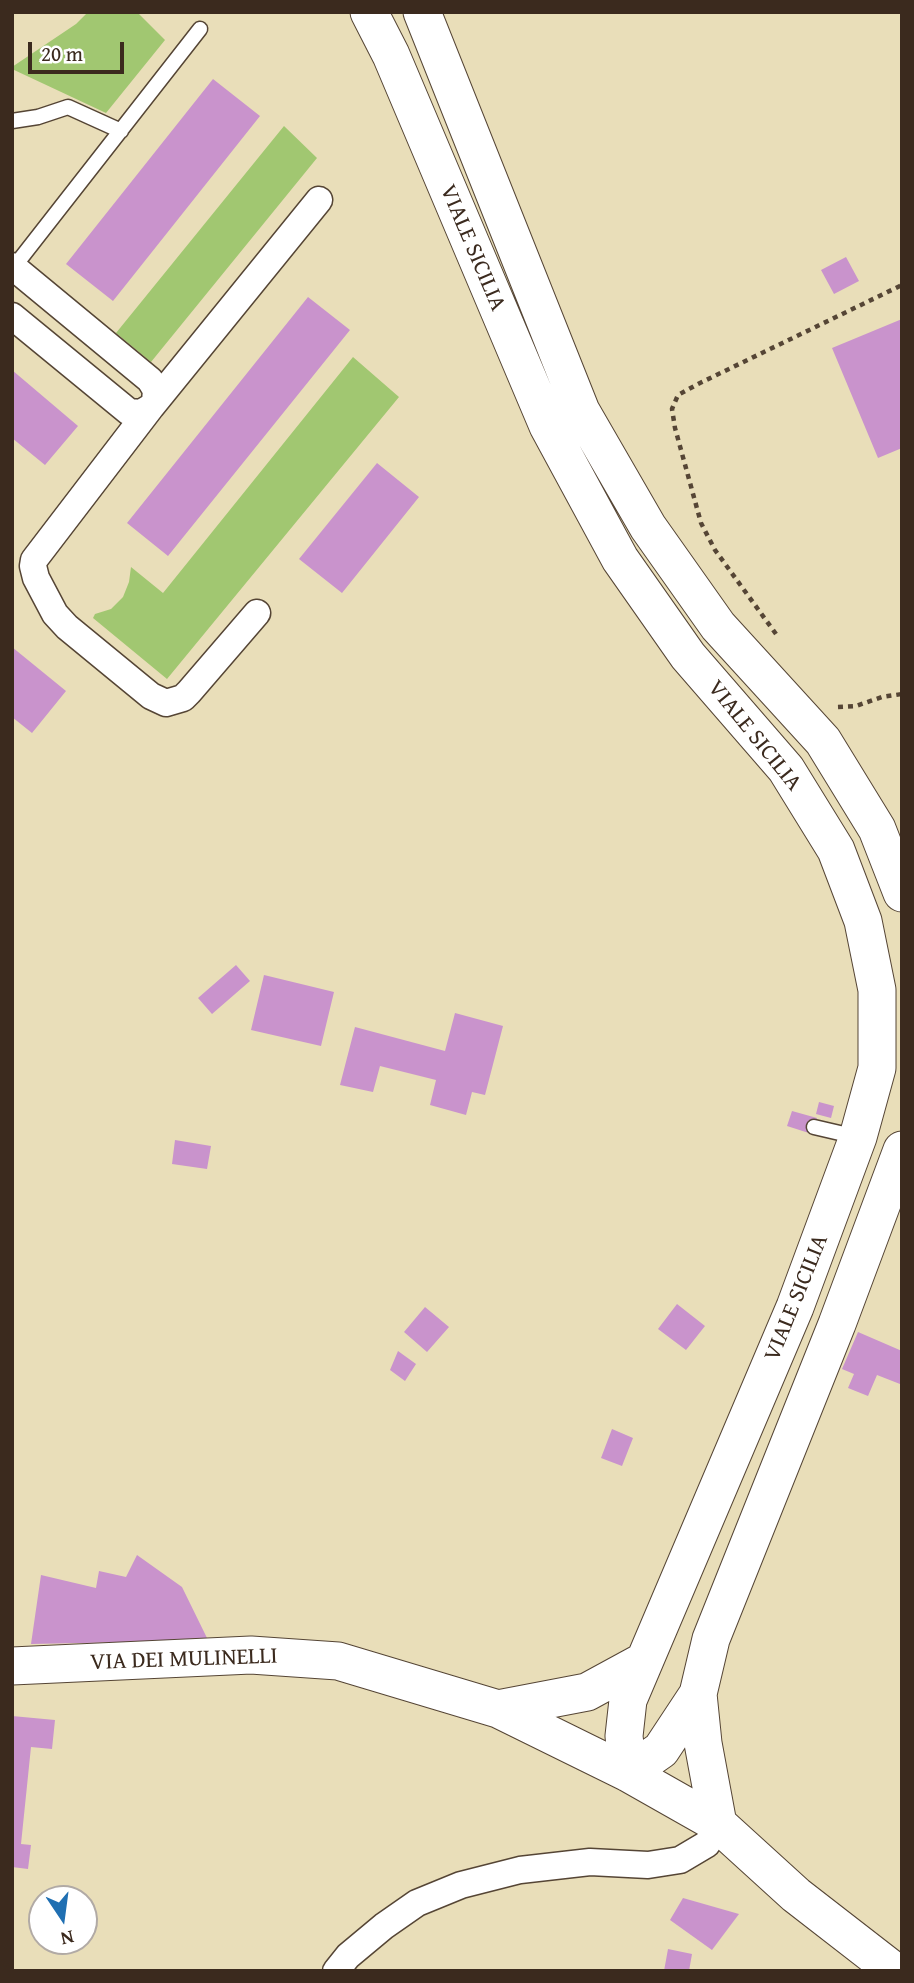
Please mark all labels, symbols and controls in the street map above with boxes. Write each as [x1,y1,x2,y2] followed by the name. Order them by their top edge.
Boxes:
[32,28,128,72] scale bar
[41,38,83,69] text: 20 m
[433,181,511,315] street label: VIALE SICILIA
[701,675,807,797] street label: VIALE SICILIA
[759,1231,835,1365] street label: VIALE SICILIA
[90,1643,278,1677] street label: VIA DEI MULINELLI
[28,1885,98,1955] north arrow
[58,1923,77,1954] text: N

